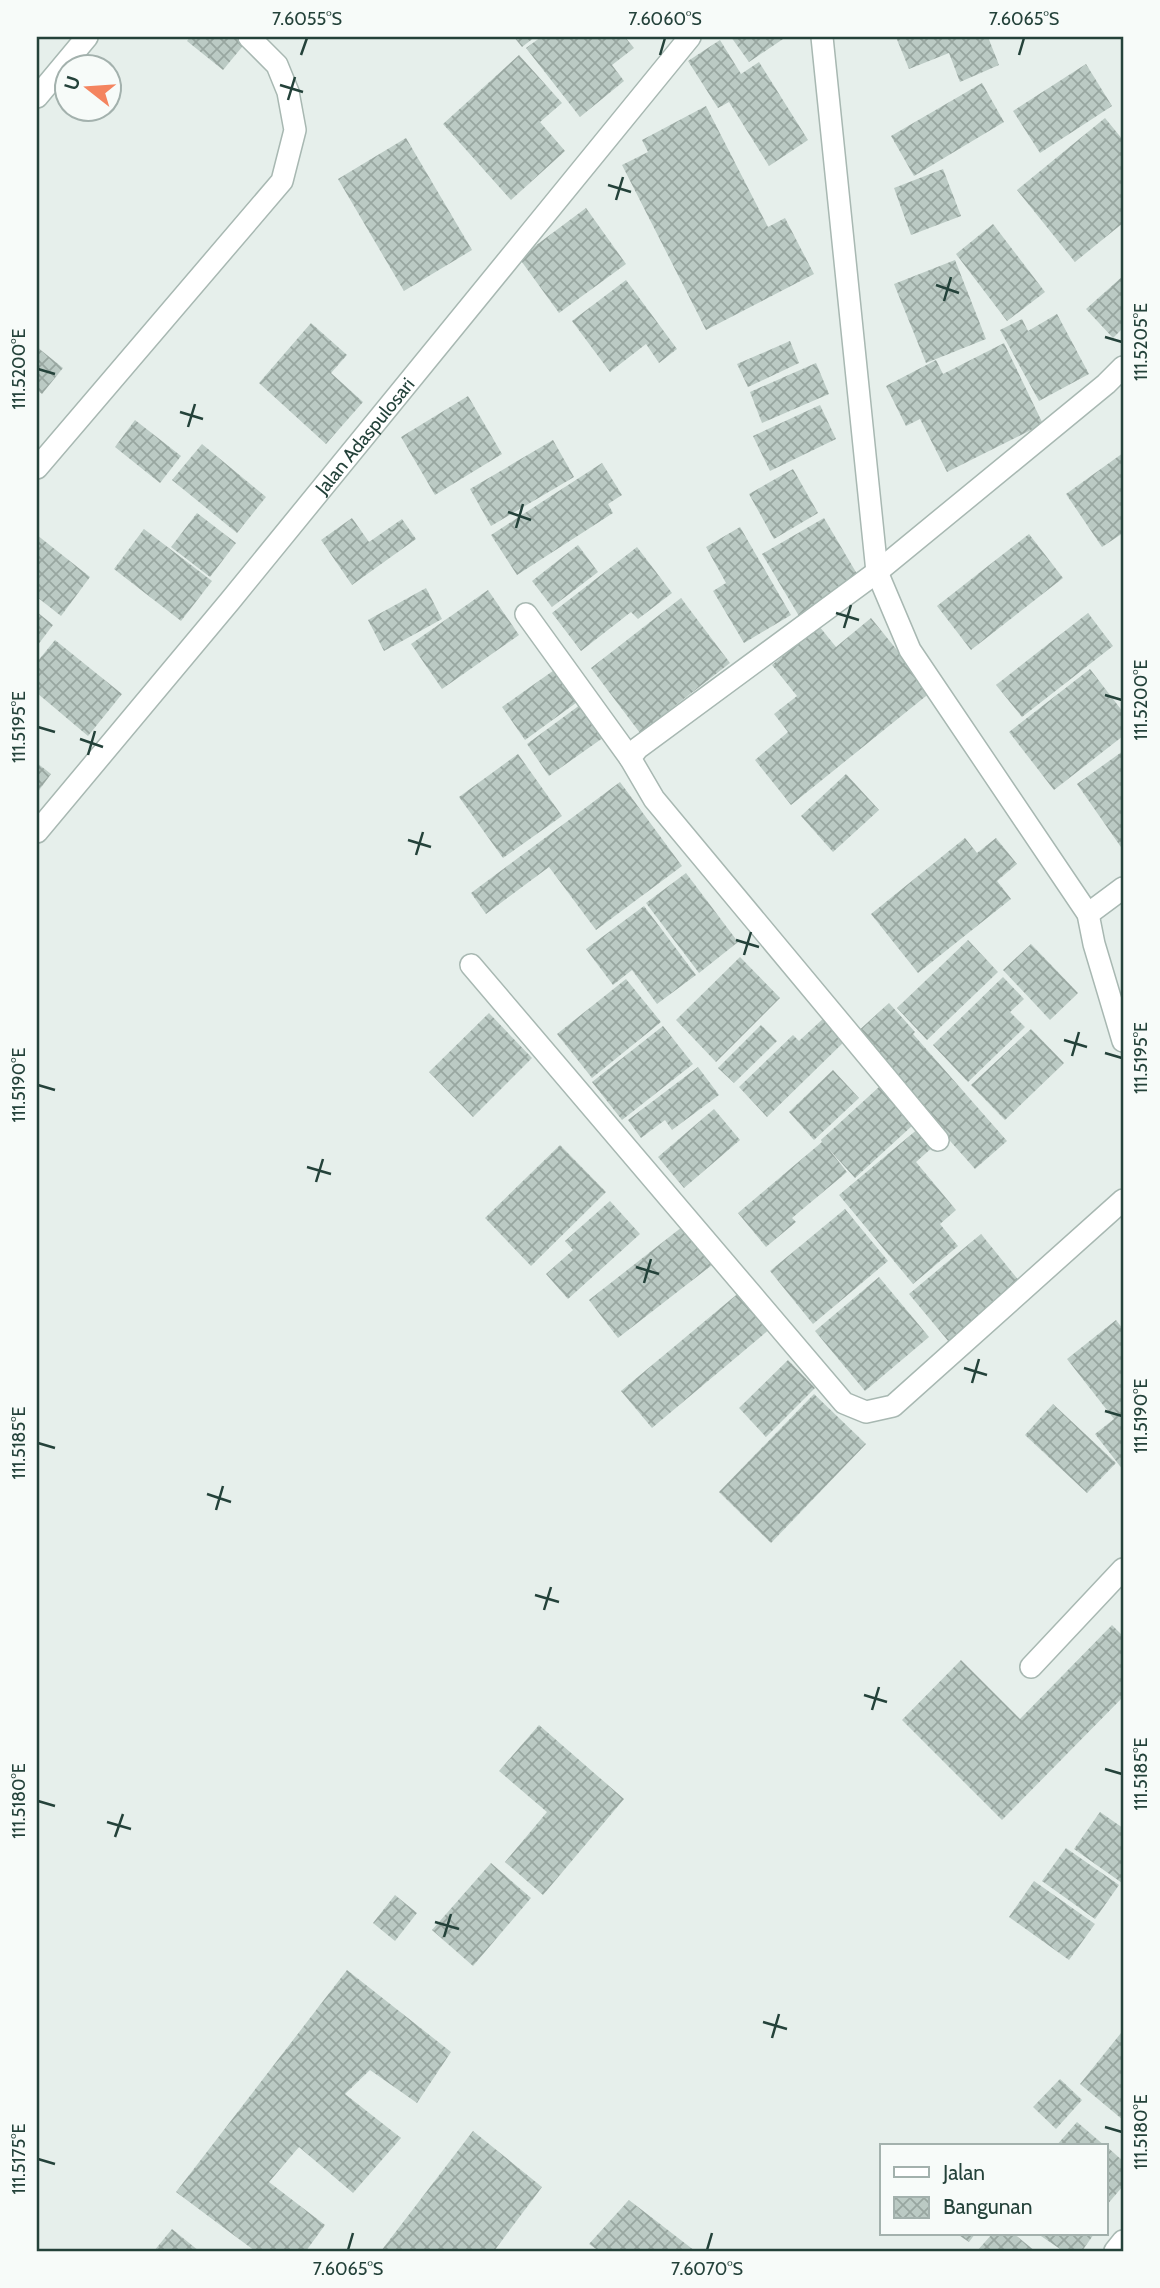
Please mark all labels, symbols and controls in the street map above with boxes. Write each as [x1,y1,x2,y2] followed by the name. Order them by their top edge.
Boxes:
[272,8,342,30] text: 7.6055°S
[628,8,702,30] text: 7.6060°S
[989,8,1059,30] text: 7.6065°S
[52,52,122,122] north arrow
[59,73,85,93] text: U
[1130,303,1152,381] text: 111.5205°E
[8,329,30,409] text: 111.5200°E
[310,373,419,500] street label: Jalan Adaspulosari
[1130,660,1152,740] text: 111.5200°E
[8,691,30,763] text: 111.5195°E
[1130,1022,1152,1094] text: 111.5195°E
[8,1047,30,1122] text: 111.5190°E
[1130,1378,1152,1453] text: 111.5190°E
[8,1407,30,1479] text: 111.5185°E
[1130,1738,1152,1810] text: 111.5185°E
[8,1763,30,1839] text: 111.5180°E
[1130,2094,1152,2170] text: 111.5180°E
[8,2123,30,2194] text: 111.5175°E
[880,2144,1108,2236] legend
[942,2160,985,2185] text: Jalan
[943,2194,1032,2219] text: Bangunan
[313,2258,383,2280] text: 7.6065°S
[671,2258,743,2280] text: 7.6070°S

